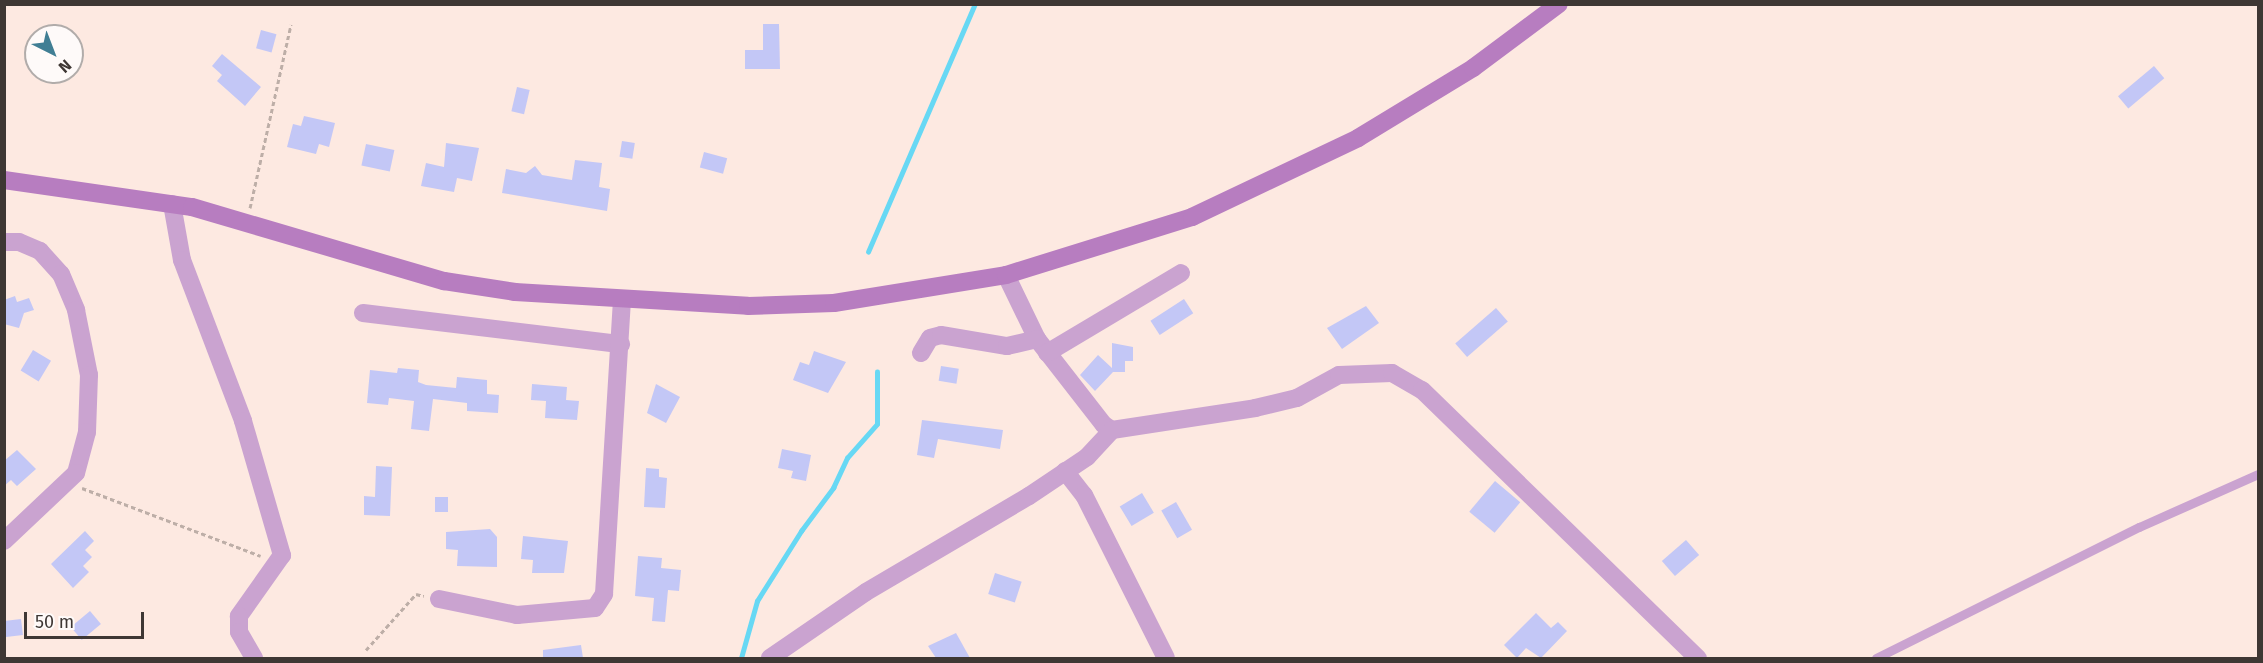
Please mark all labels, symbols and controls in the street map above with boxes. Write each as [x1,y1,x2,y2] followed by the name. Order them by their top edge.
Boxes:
[24,24,84,84] north arrow
[55,56,75,77] text: N
[27,600,147,638] scale bar
[35,611,74,633] text: 50 m

